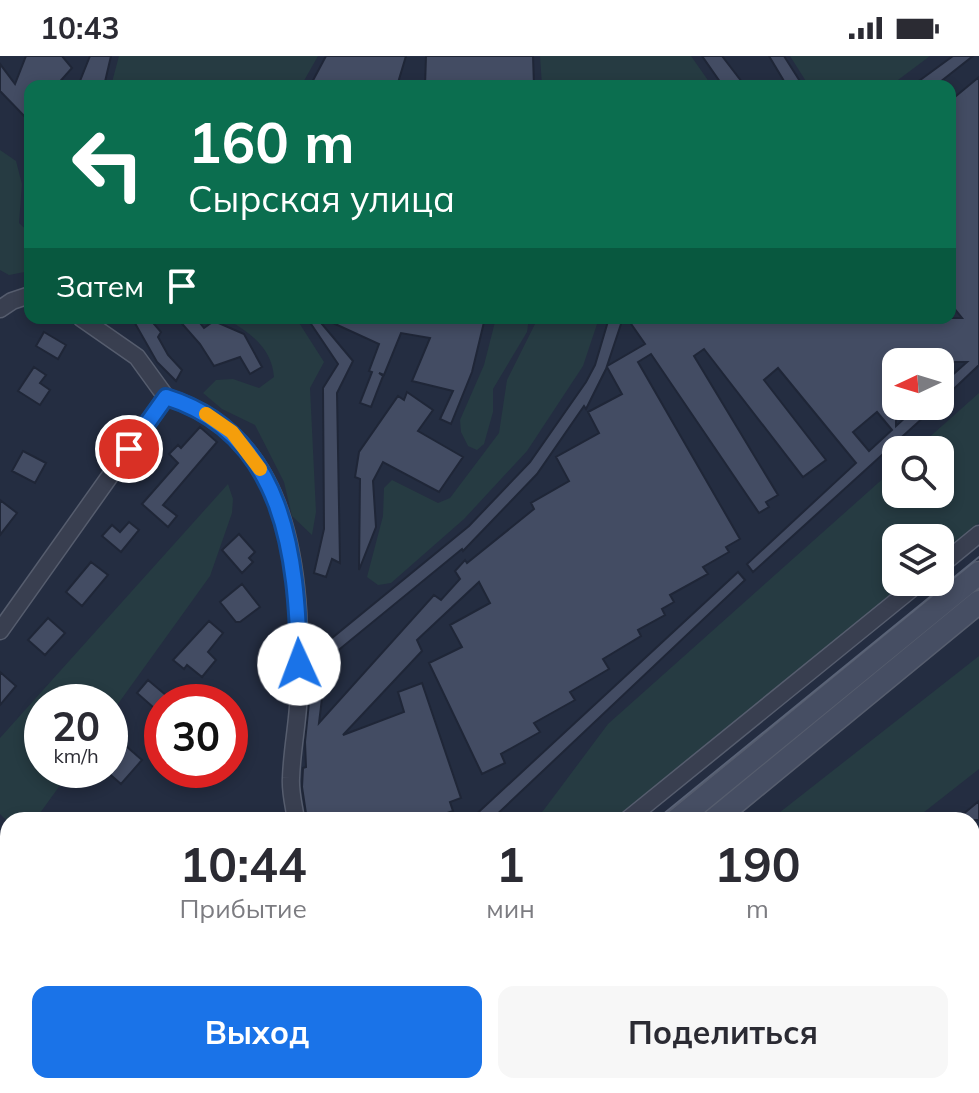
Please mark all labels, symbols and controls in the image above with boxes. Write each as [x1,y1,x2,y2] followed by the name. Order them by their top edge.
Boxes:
[40,9,119,47] text: 10:43
[188,107,355,177] text: 160 m
[56,112,160,216] icon: left
[188,176,455,221] text: Сырская улица
[160,264,204,308] icon: arrive
[56,267,144,305] text: Затем
[882,348,954,420] north arrow
[882,348,954,596] map controls
[95,415,163,483] pin
[107,427,151,471] icon: arrive
[882,436,954,508] button: search
[882,524,954,596] button: layers
[257,622,341,706] position arrow
[144,684,248,788] speed limit sign: 30
[52,701,100,751] text: 20
[53,743,99,768] text: km/h
[180,834,307,894] text: 10:44
[496,834,525,894] text: 1
[714,834,801,894] text: 190
[179,892,307,925] text: Прибытие
[486,892,535,925] text: мин
[746,892,769,925] text: m
[32,986,482,1078] button: Выход
[498,986,948,1078] button: Поделиться

